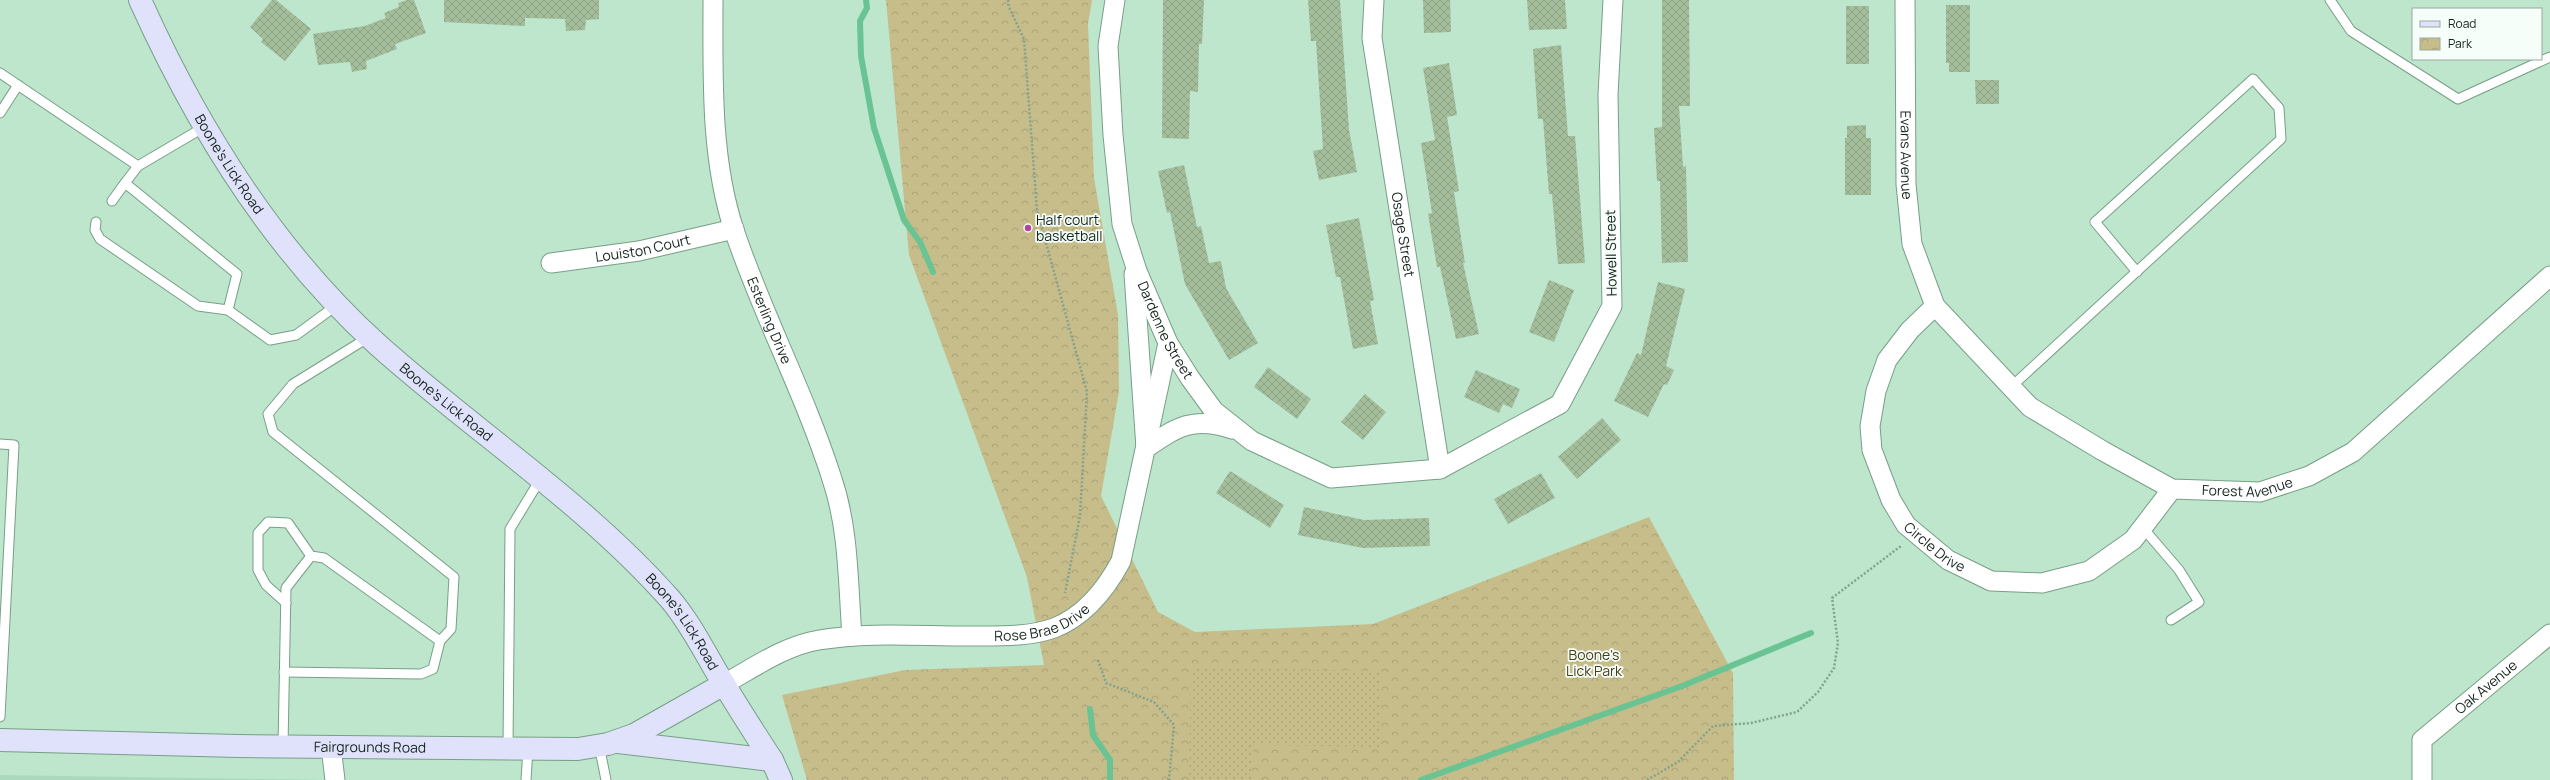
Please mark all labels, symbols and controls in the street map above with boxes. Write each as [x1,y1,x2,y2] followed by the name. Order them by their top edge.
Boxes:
[2412,8,2542,60] legend
[2448,15,2476,32] text: Road
[2448,35,2473,52] text: Park
[1897,110,1917,200] street label: Evans Avenue
[191,111,269,218] street label: Boone's Lick Road
[1387,191,1420,279] street label: Osage Street
[1600,209,1621,297] street label: Howell Street
[1036,210,1103,245] place label: Half court basketball
[1023,223,1033,233] marker: Half court basketball
[594,229,692,266] street label: Louiston Court
[743,274,796,367] street label: Esterling Drive
[1133,278,1198,383] street label: Dardenne Street
[396,358,497,445] street label: Boone's Lick Road
[2202,472,2295,501] street label: Forest Avenue
[1900,517,1969,576] street label: Circle Drive
[642,569,723,673] street label: Boone's Lick Road
[994,599,1093,645] street label: Rose Brae Drive
[1566,645,1623,680] park label: Boone's Lick Park
[2450,655,2521,718] street label: Oak Avenue
[314,737,426,757] street label: Fairgrounds Road

